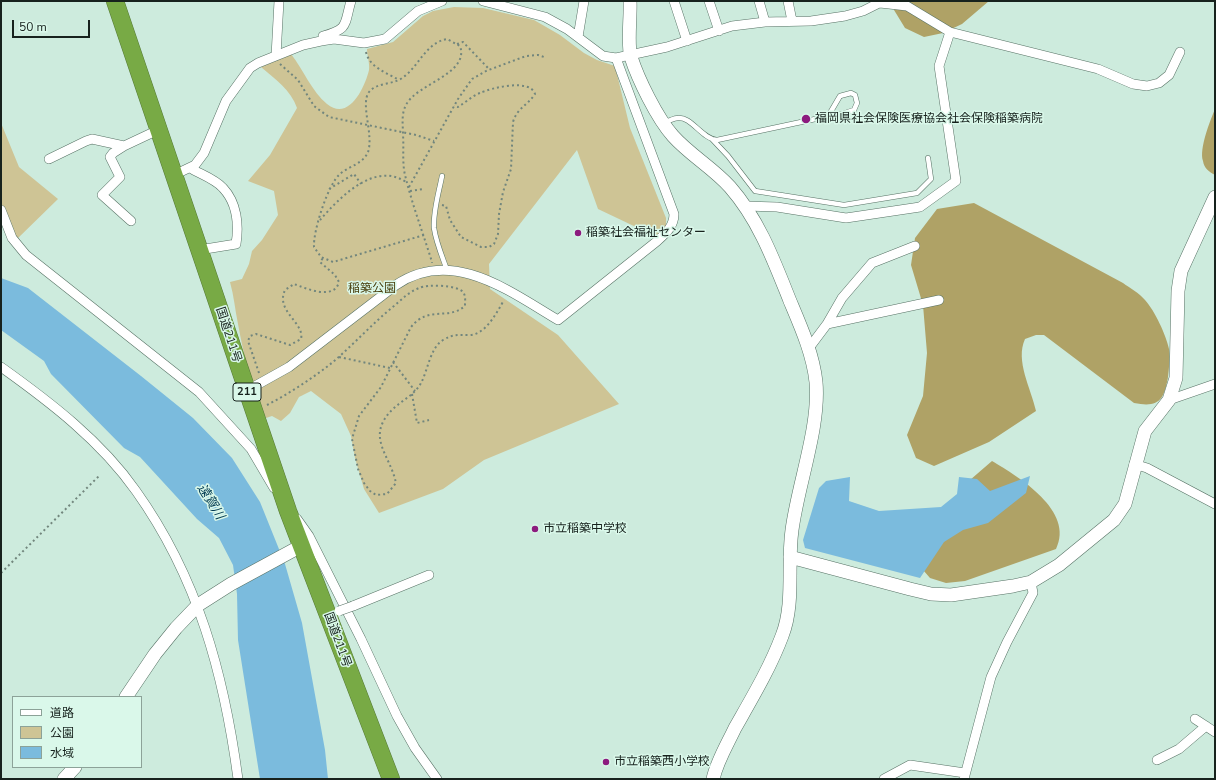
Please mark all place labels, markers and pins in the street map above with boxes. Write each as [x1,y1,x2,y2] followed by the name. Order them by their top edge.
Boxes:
[815,112,1043,126] place label: 福岡県社会保険医療協会社会保険稲築病院
[800,113,812,125] marker: 福岡県社会保険医療協会社会保険稲築病院
[586,226,706,240] place label: 稲築社会福祉センター
[573,228,583,238] marker: 稲築社会福祉センター
[543,522,627,536] place label: 市立稲築中学校
[530,524,540,534] marker: 市立稲築中学校
[614,755,710,769] place label: 市立稲築西小学校
[601,757,611,767] marker: 市立稲築西小学校

